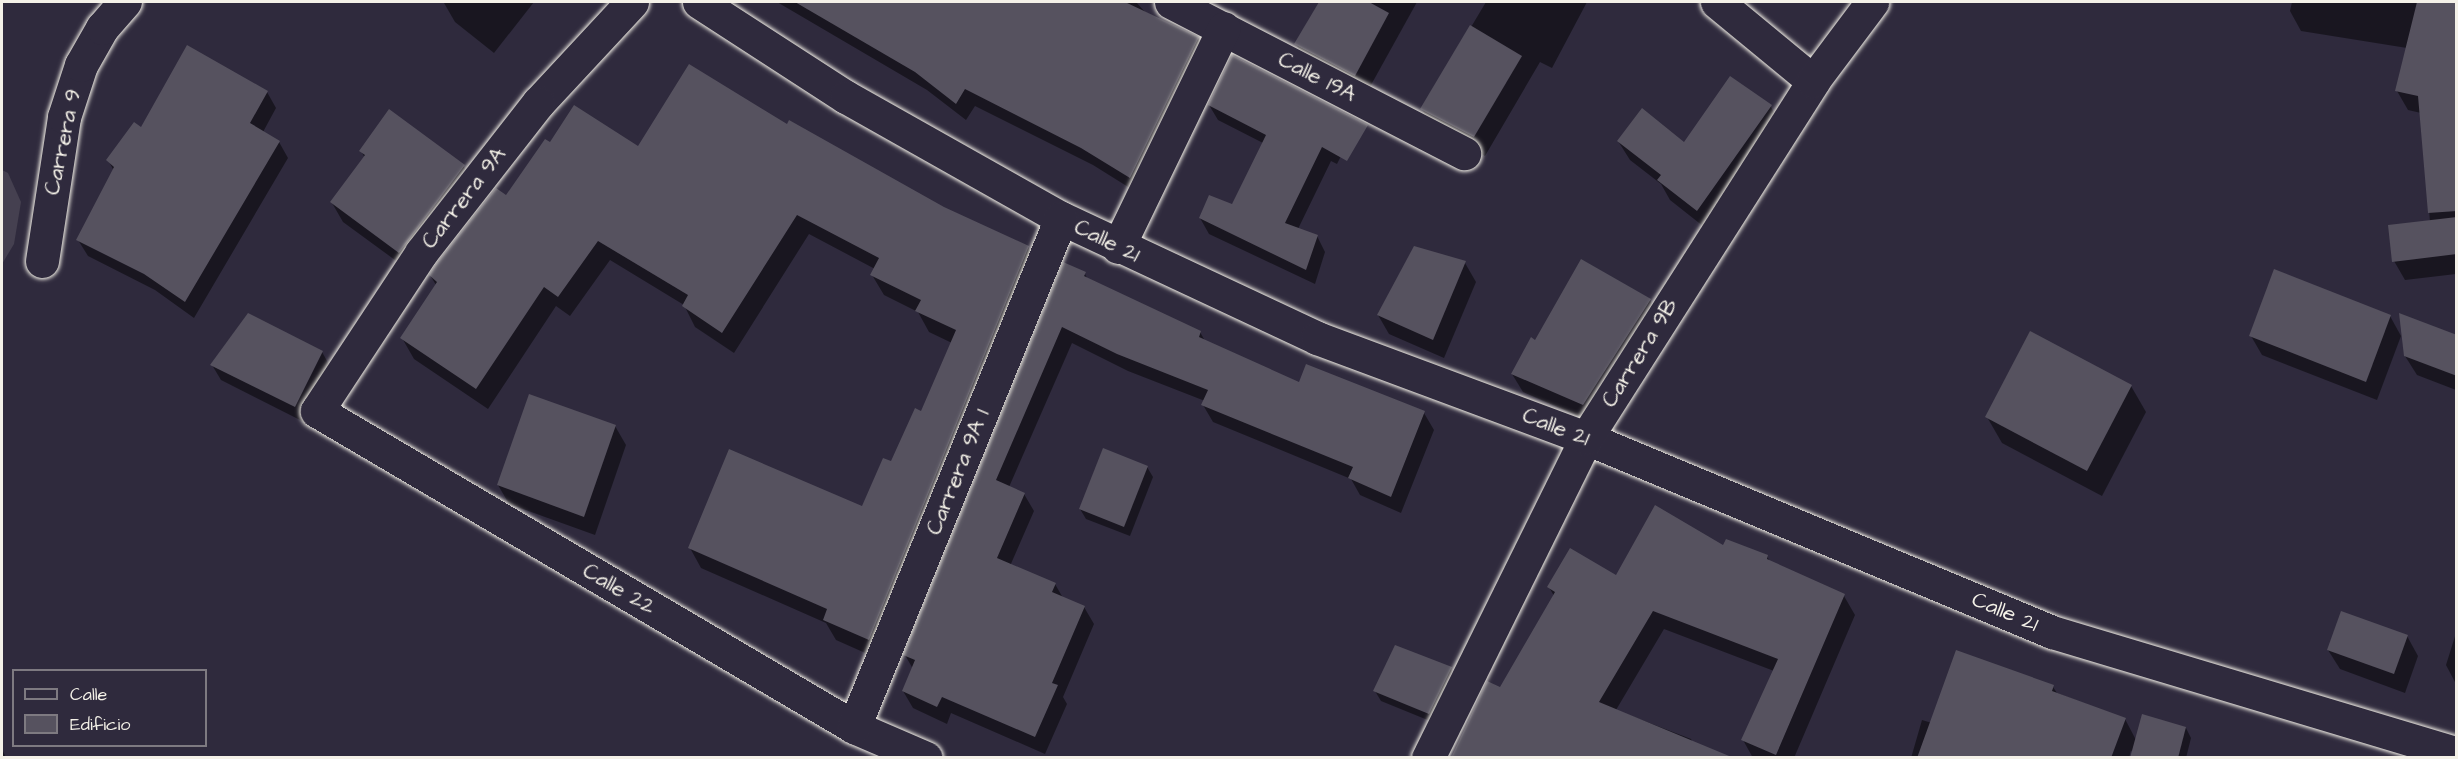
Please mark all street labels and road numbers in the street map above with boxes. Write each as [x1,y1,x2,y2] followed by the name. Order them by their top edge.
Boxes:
[1274,46,1360,108] street label: Calle 19A
[39,87,87,197] street label: Carrera 9
[416,142,512,254] street label: Carrera 9A
[1070,214,1144,268] street label: Calle 21
[1596,294,1684,412] street label: Carrera 9B
[1519,402,1593,452] street label: Calle 21
[921,405,995,539] street label: Carrera 9A 1
[578,558,660,620] street label: Calle 22
[1968,586,2042,638] street label: Calle 21

